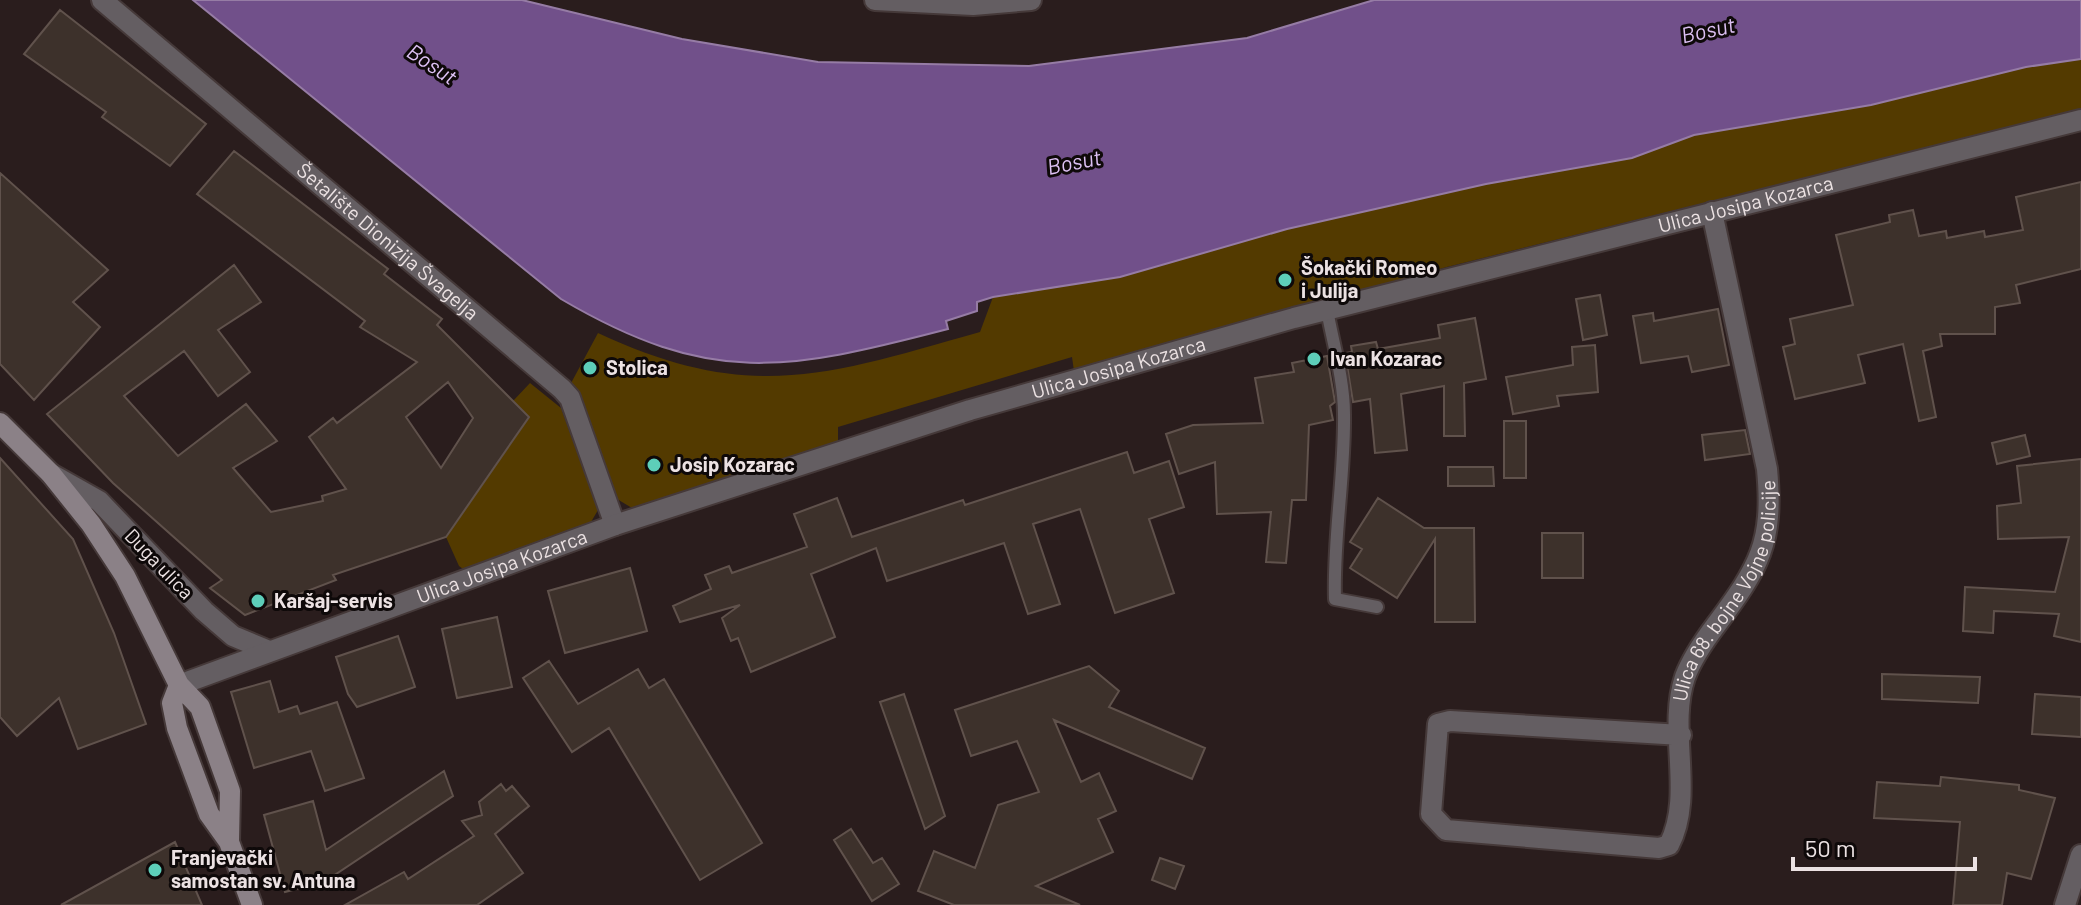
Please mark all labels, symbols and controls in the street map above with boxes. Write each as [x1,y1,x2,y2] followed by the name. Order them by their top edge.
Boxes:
[1678,11,1737,47] water label: Bosut
[403,37,463,89] water label: Bosut
[1045,143,1103,179] water label: Bosut
[292,157,484,324] street label: Šetalište Dionizija Švagelja
[1655,170,1835,237] street label: Ulica Josipa Kozarca
[1301,255,1437,302] place label: Šokački Romeo i Julija
[1276,271,1294,289] marker: Šokački Romeo i Julija
[1029,331,1208,403] street label: Ulica Josipa Kozarca
[1330,346,1442,370] place label: Ivan Kozarac
[1305,350,1323,368] marker: Ivan Kozarac
[606,355,668,379] place label: Stolica
[581,359,599,377] marker: Stolica
[670,452,795,476] place label: Josip Kozarac
[645,456,663,474] marker: Josip Kozarac
[1667,480,1780,703] street label: Ulica 68. bojne Vojne policije
[120,523,199,604] street label: Duga ulica
[413,523,590,608] street label: Ulica Josipa Kozarca
[274,588,393,612] place label: Karšaj-servis
[249,592,267,610] marker: Karšaj-servis
[1793,821,1975,871] scale bar
[1805,833,1856,862] text: 50 m
[171,845,355,892] place label: Franjevački samostan sv. Antuna
[146,861,164,879] marker: Franjevački samostan sv. Antuna

